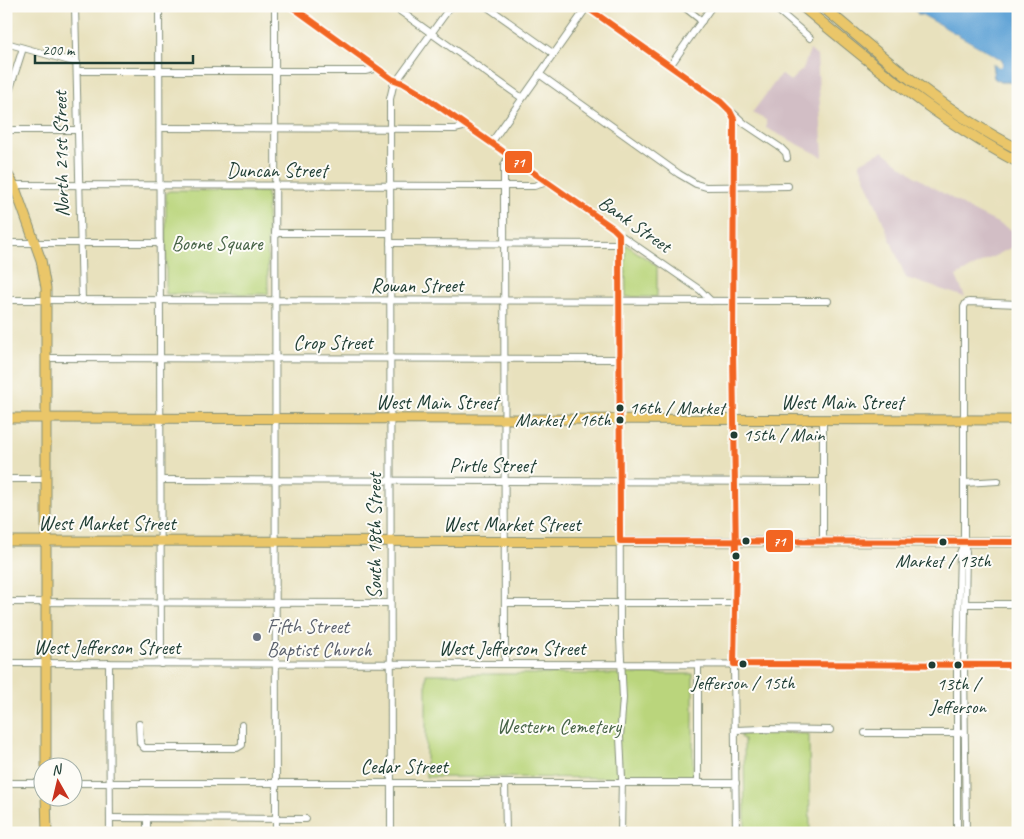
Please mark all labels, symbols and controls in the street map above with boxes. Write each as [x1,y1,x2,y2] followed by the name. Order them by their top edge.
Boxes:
[35,32,192,64] scale bar
[42,41,76,60] text: 200 m
[47,88,75,217] street label: North 21st Street
[504,150,533,174] line badge: 71
[512,154,526,171] text: 71
[227,158,331,183] street label: Duncan Street
[594,190,678,260] street label: Bank Street
[171,231,264,256] park label: Boone Square
[371,273,466,298] street label: Rowan Street
[293,330,375,355] street label: Crop Street
[376,390,501,415] street label: West Main Street
[781,390,906,415] street label: West Main Street
[629,396,727,420] place label: 16th / Market
[615,403,625,413] marker: 16th / Market
[515,408,612,432] place label: Market / 16th
[615,415,625,425] marker: Market / 16th
[743,423,825,447] place label: 15th / Main
[729,430,739,440] marker: 15th / Main
[449,453,538,478] street label: Pirtle Street
[362,471,387,599] street label: South 18th Street
[38,511,178,536] street label: West Market Street
[443,512,583,537] street label: West Market Street
[765,529,794,553] line badge: 71
[773,533,787,550] text: 71
[741,536,751,546] unlabelled marker
[938,537,948,547] marker: Market / 13th
[895,549,992,573] place label: Market / 13th
[731,551,741,561] unlabelled marker
[267,614,373,662] place label: Fifth Street Baptist Church
[251,631,263,643] marker: Fifth Street Baptist Church
[34,635,183,660] street label: West Jefferson Street
[439,636,588,661] street label: West Jefferson Street
[738,659,748,669] marker: Jefferson / 15th
[927,660,937,670] unlabelled marker
[953,660,963,670] marker: 13th / Jefferson
[690,671,796,695] place label: Jefferson / 15th
[929,672,987,719] place label: 13th / Jefferson
[497,714,622,739] park label: Western Cemetery
[360,754,450,779] street label: Cedar Street
[32,756,82,806] north arrow
[51,760,64,779] text: N

